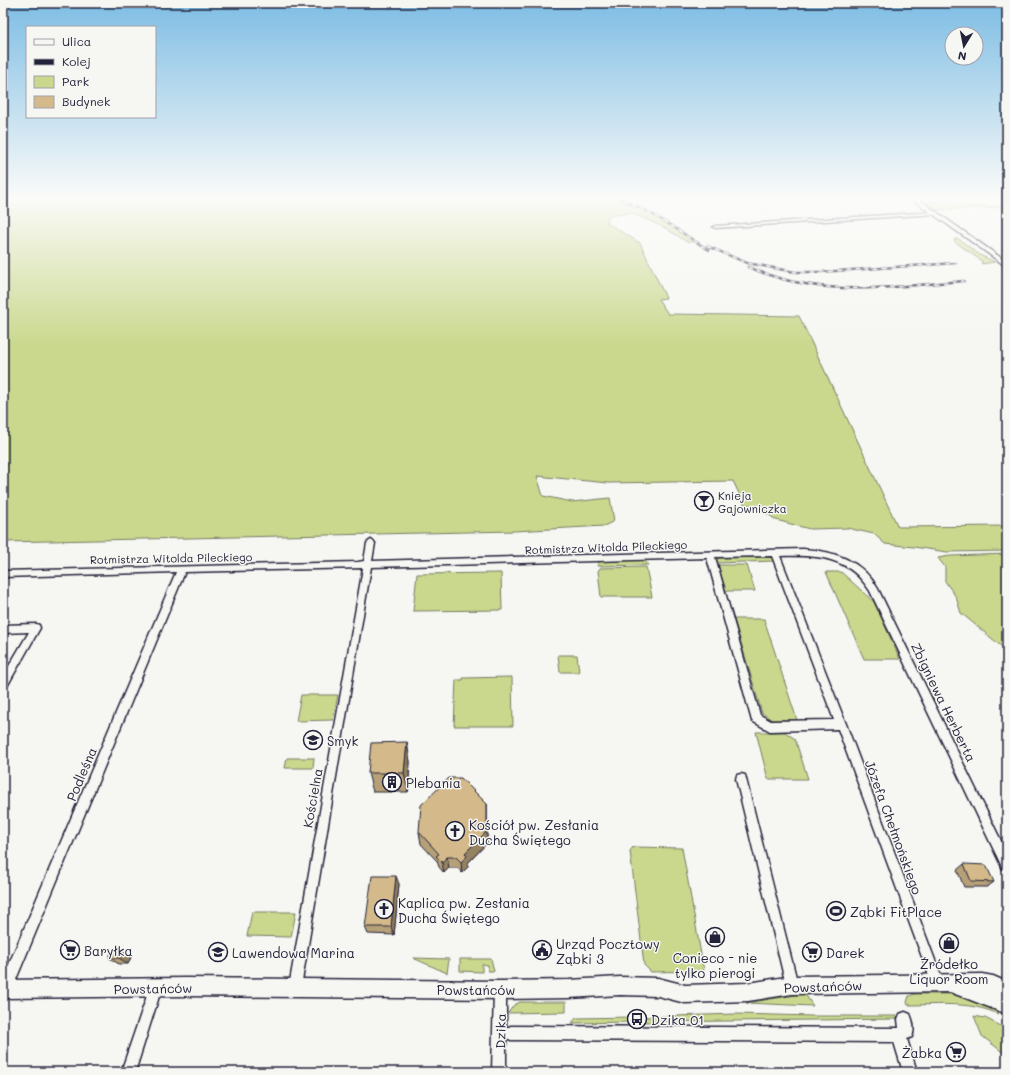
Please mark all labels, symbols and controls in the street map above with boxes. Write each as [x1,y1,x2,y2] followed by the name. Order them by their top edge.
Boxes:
[26,26,156,118] legend
[944,26,984,66] north arrow
[62,33,91,49] text: Ulica
[957,48,968,64] text: N
[62,53,91,69] text: Kolej
[62,73,89,89] text: Park
[62,93,110,109] text: Budynek
[718,488,787,516] place label: Knieja Gajowniczka
[693,490,715,512] bar icon: Knieja Gajowniczka
[525,537,688,557] street label: Rotmistrza Witolda Pileckiego
[90,549,253,567] street label: Rotmistrza Witolda Pileckiego
[908,640,980,764] street label: Zbigniewa Herberta
[302,729,324,751] school or university icon: Smyk
[327,732,358,749] place label: Smyk
[62,745,100,803] street label: Podleśna
[862,757,926,897] street label: Józefa Chełmońskiego
[298,767,326,829] street label: Kościelna
[381,771,403,793] building icon: Plebania
[406,774,461,791] place label: Plebania
[469,816,599,848] place label: Kościół pw. Zesłania Ducha Świętego
[444,820,466,842] church icon: Kościół pw. Zesłania Ducha Świętego
[398,894,530,926] place label: Kaplica pw. Zesłania Ducha Świętego
[373,898,395,920] church icon: Kaplica pw. Zesłania Ducha Świętego
[825,900,847,922] sports icon: Ząbki FitPlace
[850,903,942,920] place label: Ząbki FitPlace
[704,926,726,948] shop icon: Conieco - nie tylko pierogi
[938,932,960,954] shop icon: Źródełko Liquor Room
[556,935,660,967] place label: Urząd Pocztowy Ząbki 3
[59,939,81,961] supermarket icon: Baryłka
[531,939,553,961] public building icon: Urząd Pocztowy Ząbki 3
[207,941,229,963] school or university icon: Lawendowa Marina
[801,941,823,963] supermarket icon: Darek
[84,942,133,959] place label: Baryłka
[232,944,355,961] place label: Lawendowa Marina
[826,944,865,961] place label: Darek
[673,949,757,981] place label: Conieco - nie tylko pierogi
[910,955,988,987] place label: Źródełko Liquor Room
[783,976,863,996] street label: Powstańców
[114,979,192,997] street label: Powstańców
[437,981,515,998] street label: Powstańców
[626,1008,648,1030] bus stop icon: Dzika 01
[651,1011,704,1028] place label: Dzika 01
[491,1013,509,1049] street label: Dzika
[945,1041,967,1063] supermarket icon: Żabka
[902,1044,942,1061] place label: Żabka

